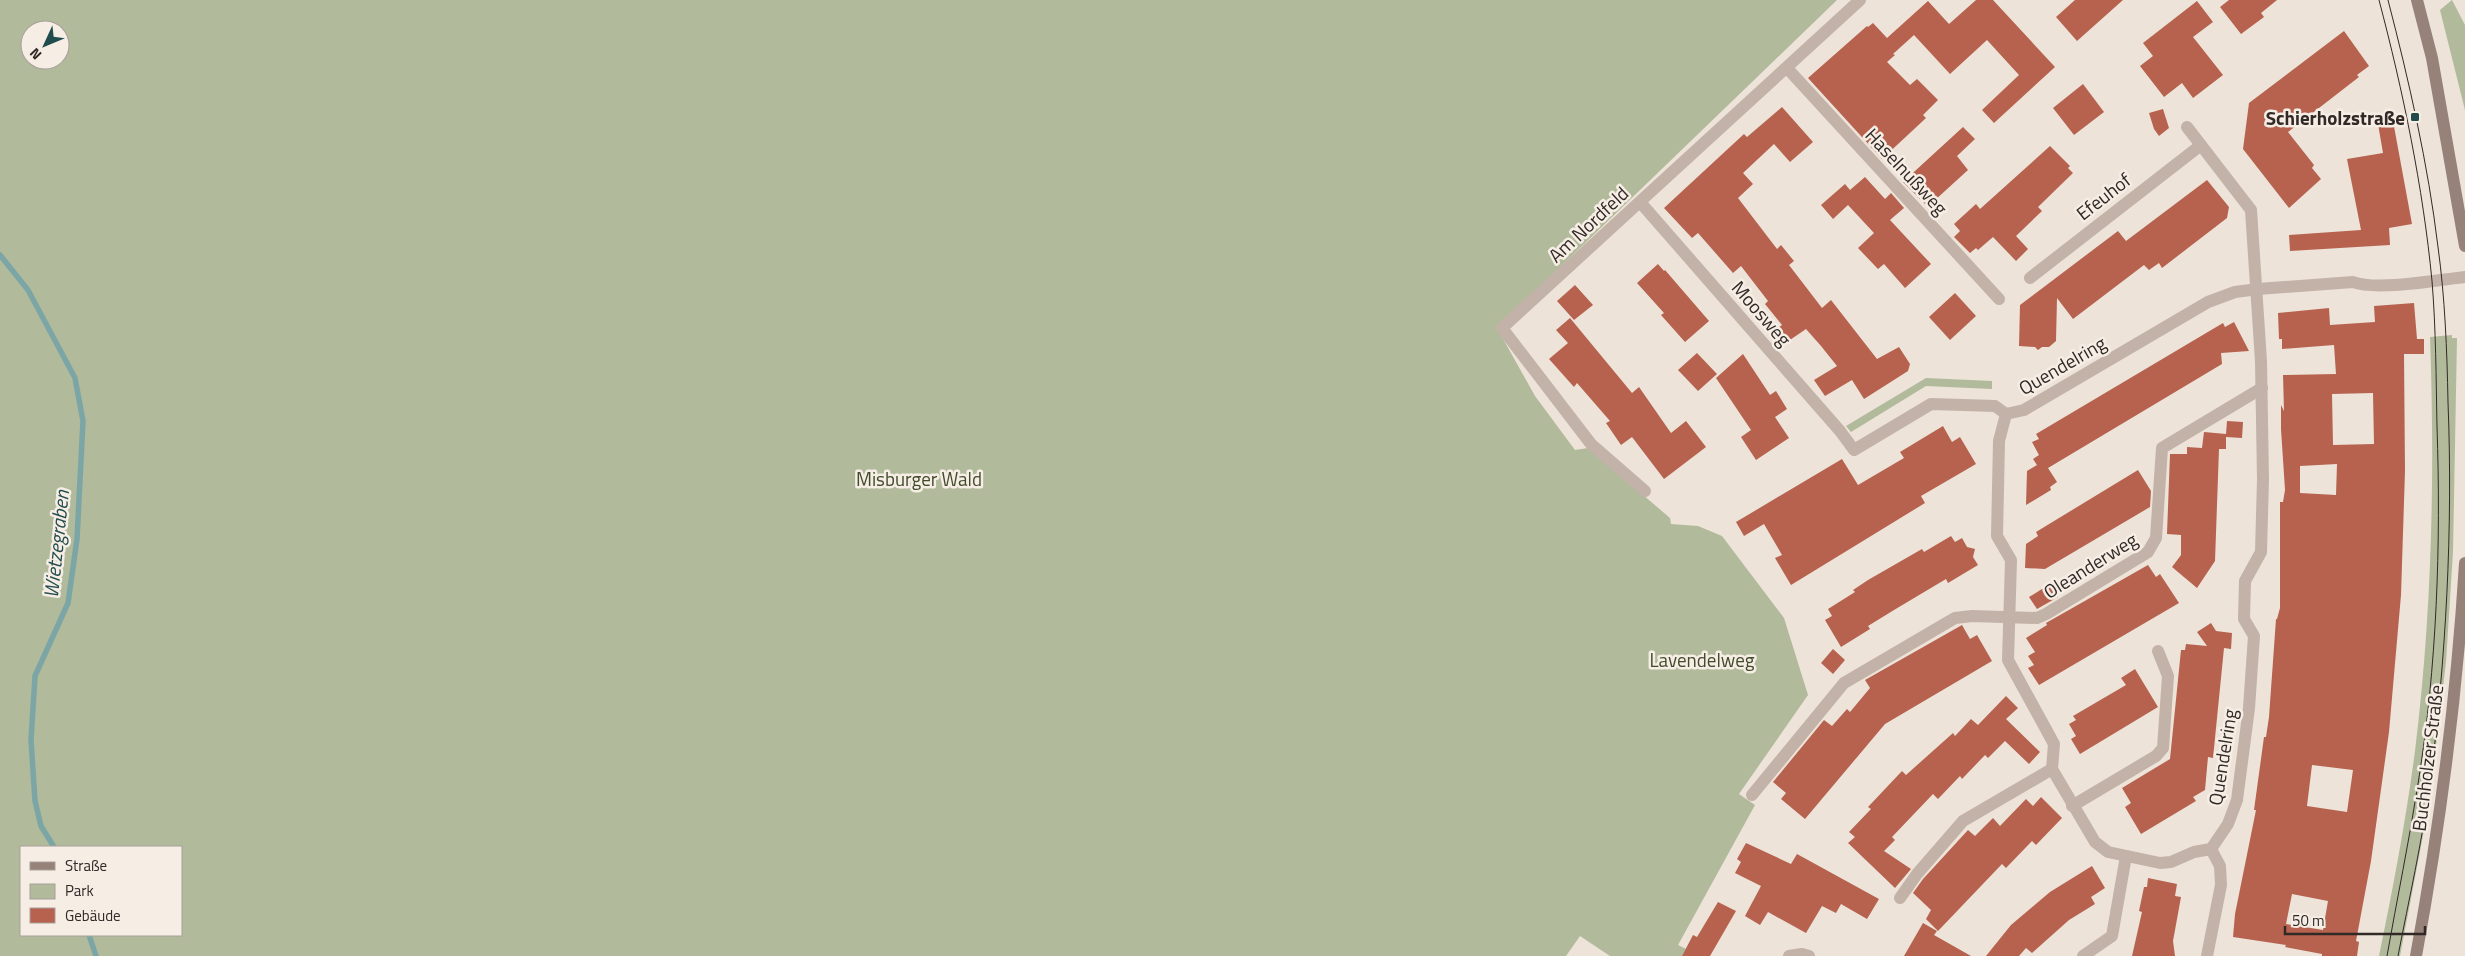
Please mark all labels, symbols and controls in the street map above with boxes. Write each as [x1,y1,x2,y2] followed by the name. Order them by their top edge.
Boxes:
[20,20,70,70] north arrow
[24,44,46,65] text: N
[2266,103,2405,132] place label: Schierholzstraße
[2409,111,2421,123] marker: Schierholzstraße
[1859,121,1955,221] street label: Haselnußweg
[2069,165,2137,227] street label: Efeuhof
[1541,179,1635,269] street label: Am Nordfeld
[1725,274,1799,352] street label: Moosweg
[2013,328,2112,402] street label: Quendelring
[856,464,982,493] park label: Misburger Wald
[35,487,77,600] water label: Wietzegraben
[2037,524,2143,605] street label: Oleanderweg
[1649,645,1755,674] park label: Lavendelweg
[2404,683,2450,833] street label: Buchholzer Straße
[2200,707,2244,807] street label: Quendelring
[20,846,182,936] legend
[65,854,107,877] text: Straße
[65,879,94,902] text: Park
[65,904,121,927] text: Gebäude
[2285,904,2425,936] scale bar
[2292,909,2325,932] text: 50 m

